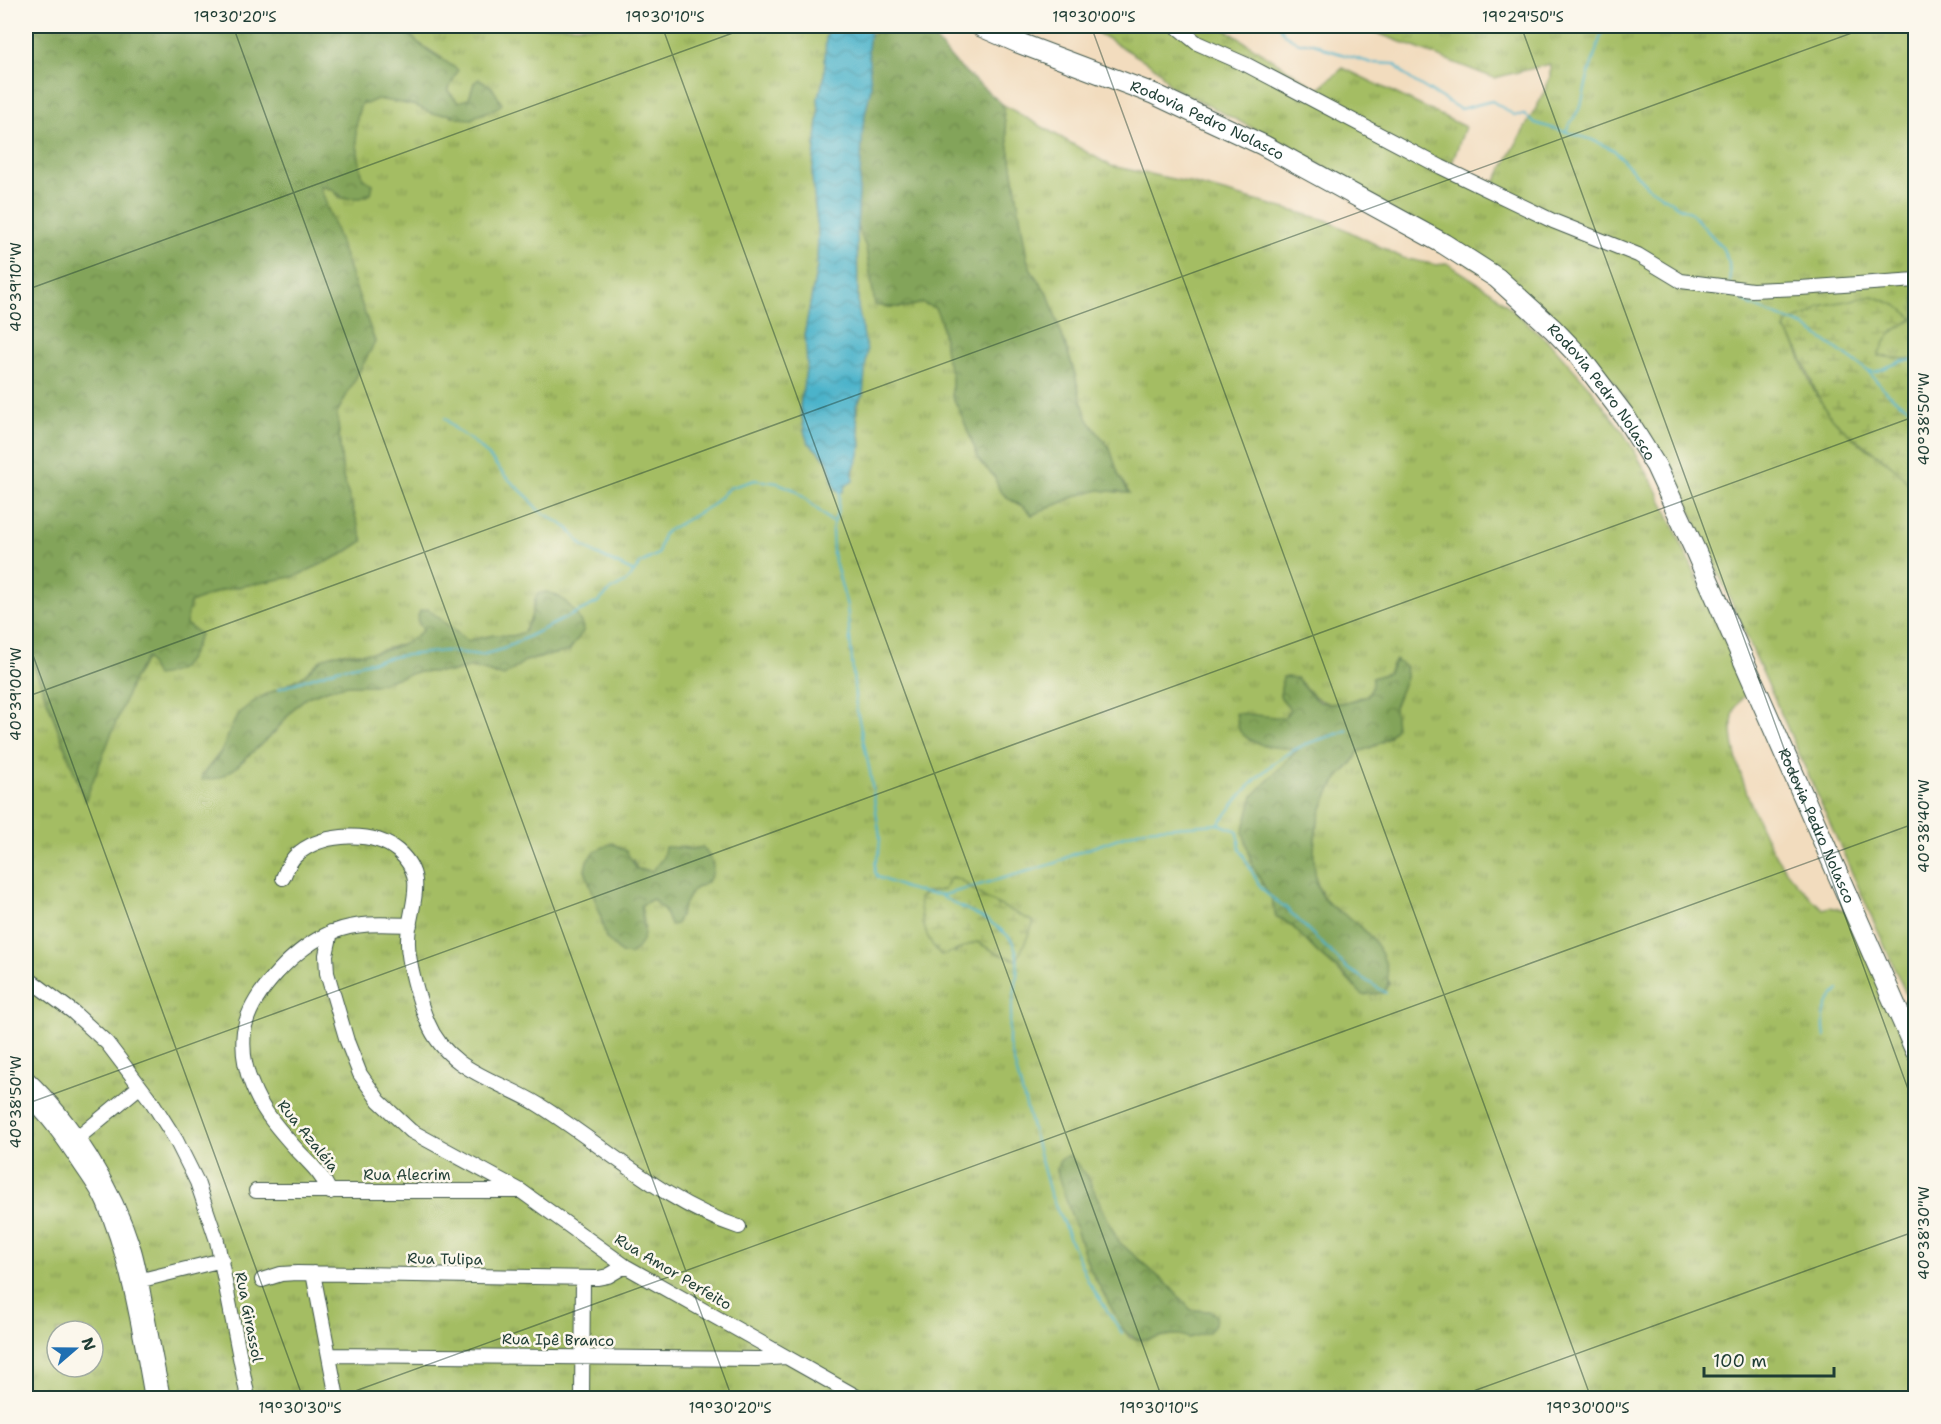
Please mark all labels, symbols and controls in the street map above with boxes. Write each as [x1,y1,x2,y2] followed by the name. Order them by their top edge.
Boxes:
[193,7,277,27] text: 19°30'20"S
[625,7,705,27] text: 19°30'10"S
[1052,7,1136,27] text: 19°30'00"S
[1482,7,1564,27] text: 19°29'50"S
[1127,76,1288,165] street label: Rodovia Pedro Nolasco
[6,242,26,332] text: 40°39'10"W
[1543,319,1660,464] street label: Rodovia Pedro Nolasco
[1914,372,1934,466] text: 40°38'50"W
[6,647,26,741] text: 40°39'00"W
[1773,745,1859,907] street label: Rodovia Pedro Nolasco
[1914,779,1934,873] text: 40°38'40"W
[6,1055,26,1149] text: 40°38'50"W
[273,1096,344,1177] street label: Rua Azaléia
[363,1165,451,1185] street label: Rua Alecrim
[1914,1186,1934,1280] text: 40°38'30"W
[611,1229,735,1315] street label: Rua Amor Perfeito
[407,1248,484,1270] street label: Rua Tulipa
[230,1270,268,1364] street label: Rua Girassol
[45,1319,105,1379] north arrow
[502,1329,614,1351] street label: Rua Ipê Branco
[77,1334,101,1354] text: N
[1704,1340,1834,1378] scale bar
[1713,1349,1767,1373] text: 100 m
[258,1398,342,1418] text: 19°30'30"S
[688,1398,772,1418] text: 19°30'20"S
[1119,1398,1199,1418] text: 19°30'10"S
[1546,1398,1630,1418] text: 19°30'00"S

